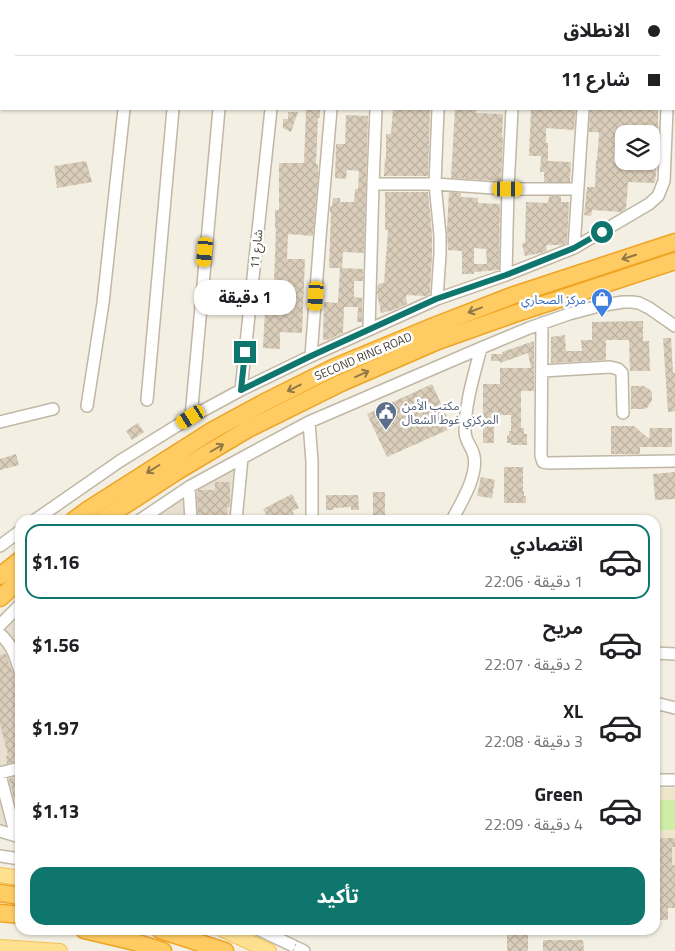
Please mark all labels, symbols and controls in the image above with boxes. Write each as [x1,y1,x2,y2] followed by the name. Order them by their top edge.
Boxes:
[564,15,630,44] text: الانطلاق
[561,64,630,93] text: شارع 11
[615,125,660,170] map controls
[615,125,660,170] button: layers
[493,182,523,197] car
[591,221,613,243] route start
[244,228,268,270] street label: شارع 11
[196,236,213,268] car
[621,252,637,262] one-way arrow
[194,280,296,314] callout: 1 دقيقة
[307,281,324,311] car
[219,285,271,309] text: 1 دقيقة
[590,287,614,318] shop icon: مركز الصحاري
[521,290,586,309] place label: مركز الصحاري
[468,306,483,315] one-way arrow
[311,327,415,385] street label: SECOND RING ROAD
[234,341,256,363] route end
[354,369,369,379] one-way arrow
[286,383,301,393] one-way arrow
[402,396,499,429] place label: مكتب الأمن المركزي غوط الشعال
[374,400,398,431] public building icon: مكتب الأمن المركزي غوط الشعال
[174,403,207,431] car
[210,442,224,452] one-way arrow
[146,464,160,474] one-way arrow
[510,529,583,558] text: اقتصادي
[598,539,643,584] icon: car
[32,547,79,576] text: $1.16
[484,569,583,593] text: 1 دقيقة · 22:06
[543,612,583,641] text: مريح
[598,622,643,667] icon: car
[32,630,79,659] text: $1.56
[484,652,583,676] text: 2 دقيقة · 22:07
[563,696,583,725] text: XL
[598,705,643,750] icon: car
[32,713,79,742] text: $1.97
[484,729,583,753] text: 3 دقيقة · 22:08
[534,779,583,808] text: Green
[598,788,643,833] icon: car
[32,796,79,825] text: $1.13
[484,812,583,836] text: 4 دقيقة · 22:09
[30,867,645,925] button: تأكيد

